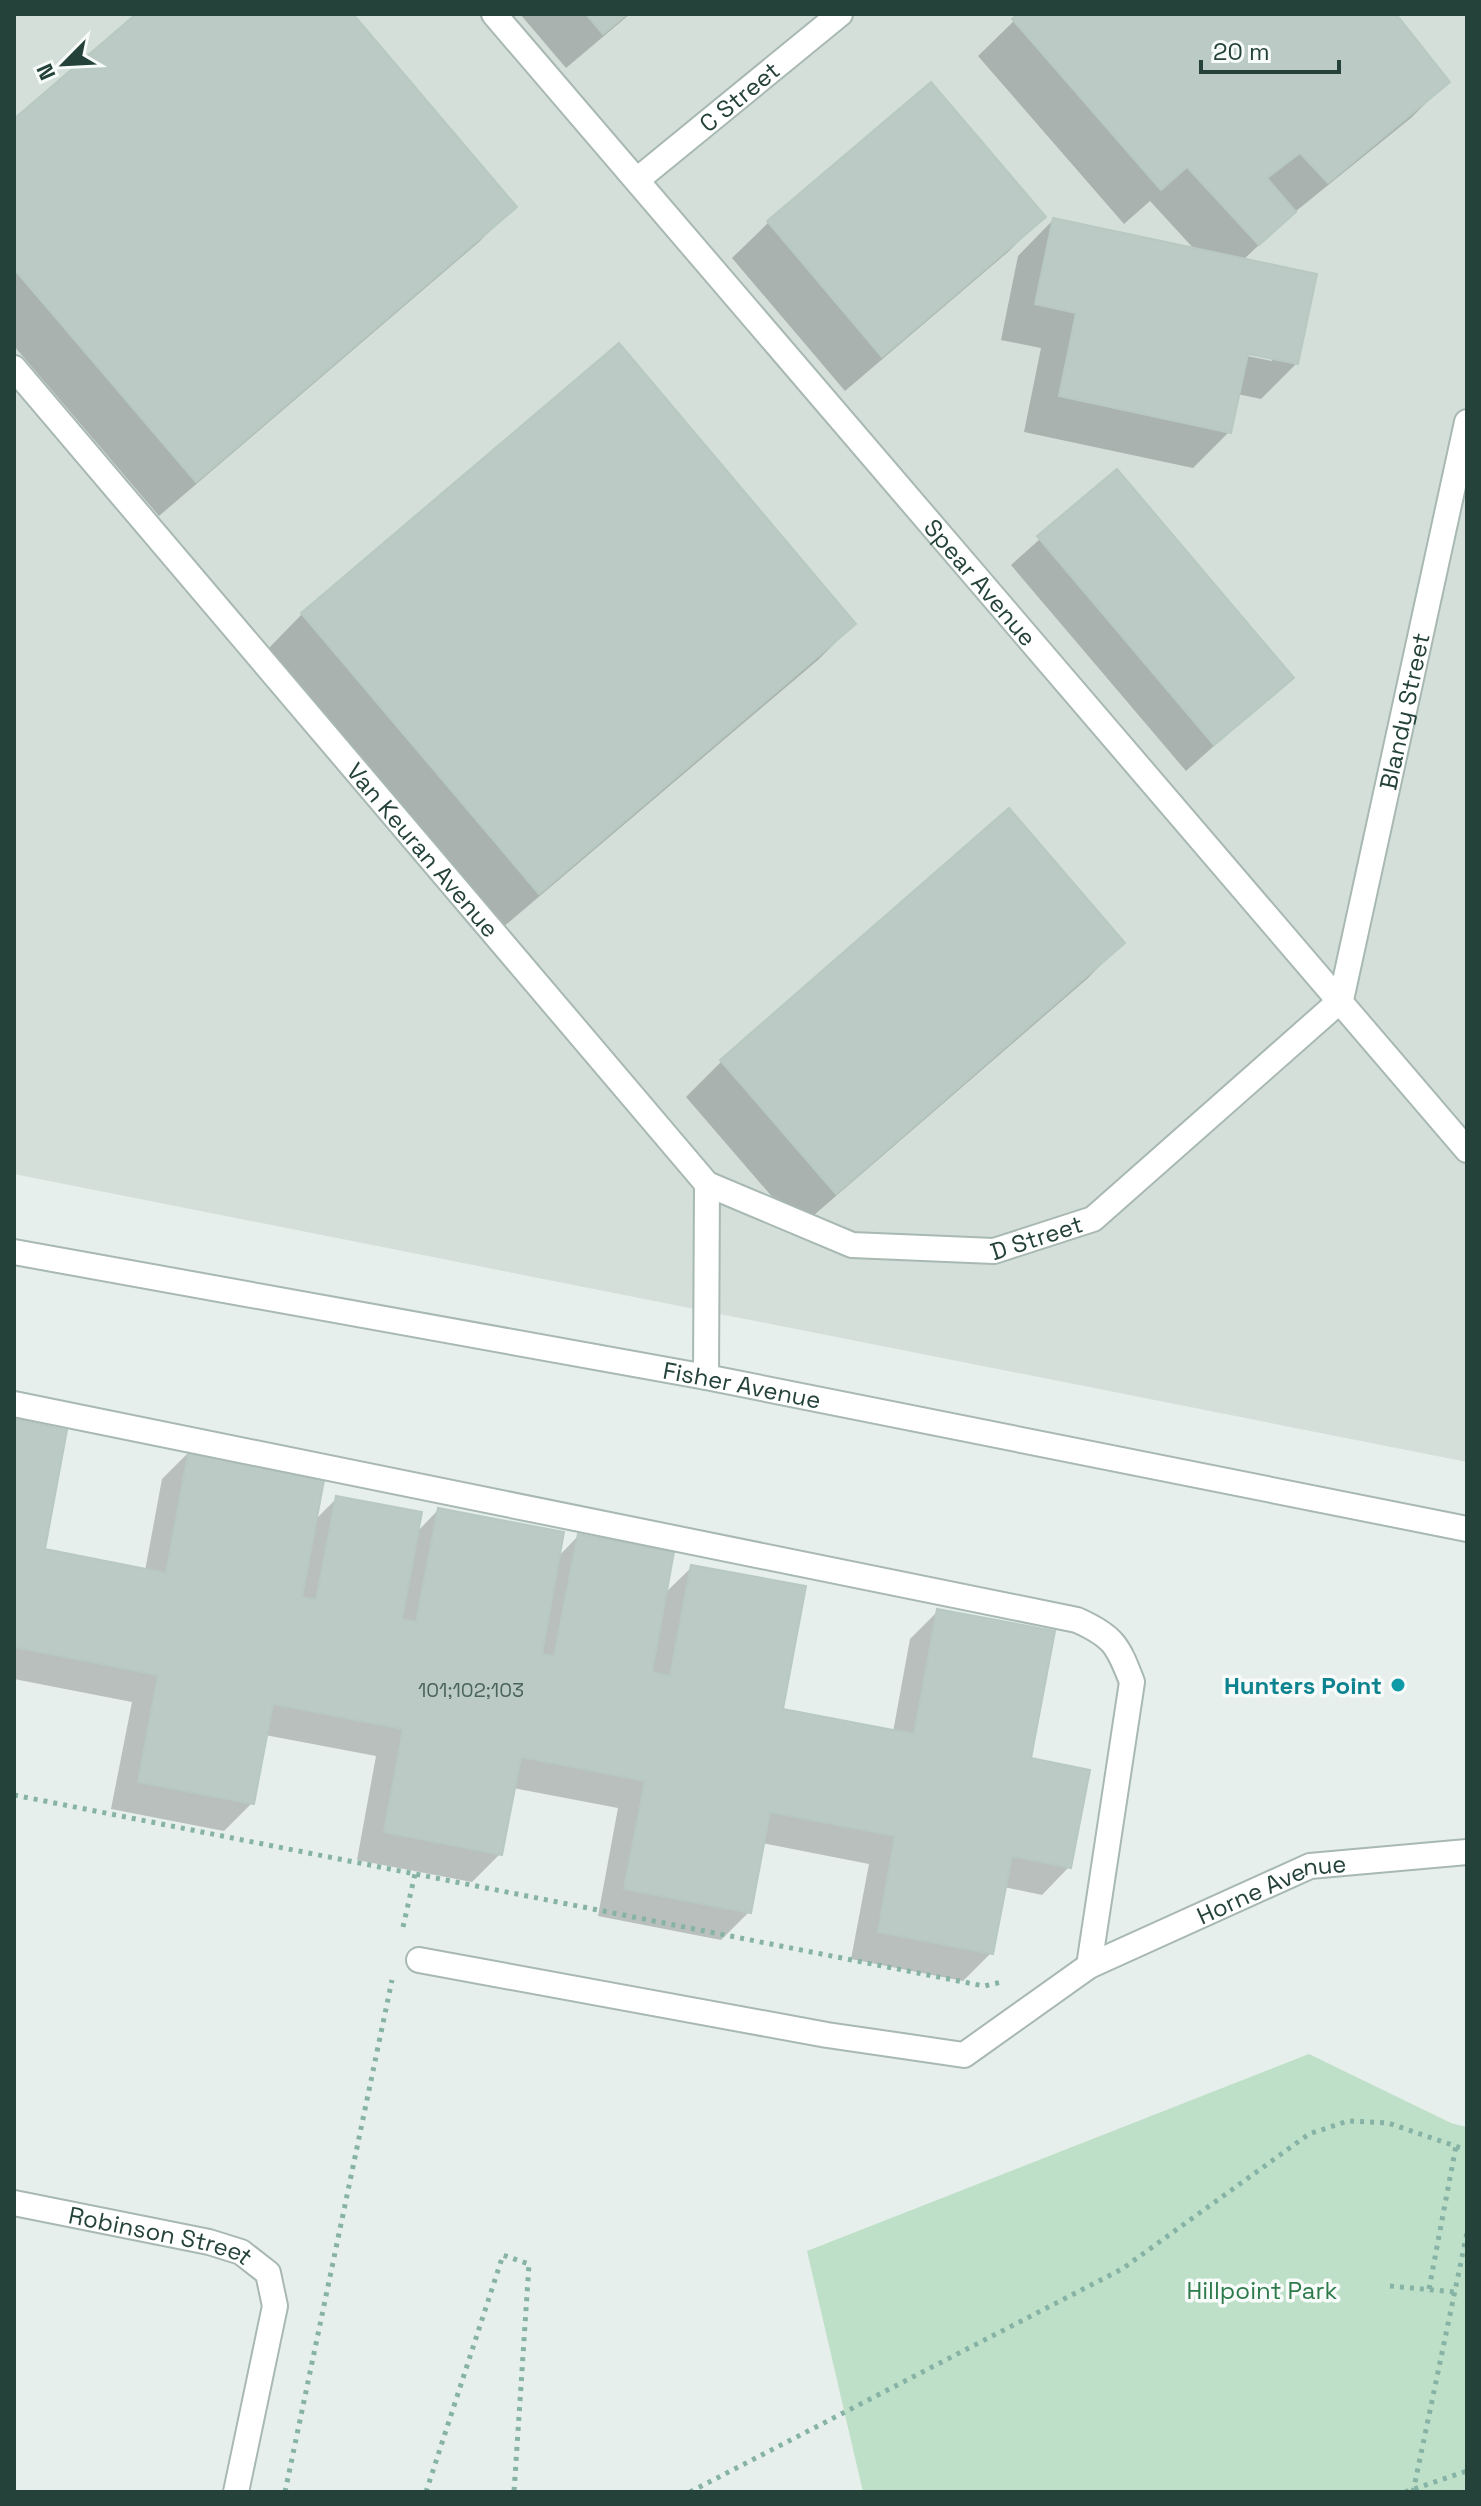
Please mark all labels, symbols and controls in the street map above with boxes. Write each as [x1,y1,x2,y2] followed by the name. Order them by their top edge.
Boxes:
[24,24,104,104] north arrow
[1201,24,1339,74] scale bar
[1213,36,1270,67] text: 20 m
[693,54,786,139] street label: C Street
[30,60,62,85] text: N
[917,512,1044,652] street label: Spear Avenue
[1372,630,1436,793] street label: Blandy Street
[340,756,506,943] street label: Van Keuran Avenue
[986,1208,1087,1267] street label: D Street
[661,1354,824,1415] street label: Fisher Avenue
[1224,1670,1382,1701] place label: Hunters Point
[1389,1676,1407,1694] marker: Hunters Point
[418,1677,524,1703] house number: 101;102;103
[1192,1847,1348,1931] street label: Horne Avenue
[66,2199,260,2271] street label: Robinson Street
[1186,2275,1338,2306] park label: Hillpoint Park

